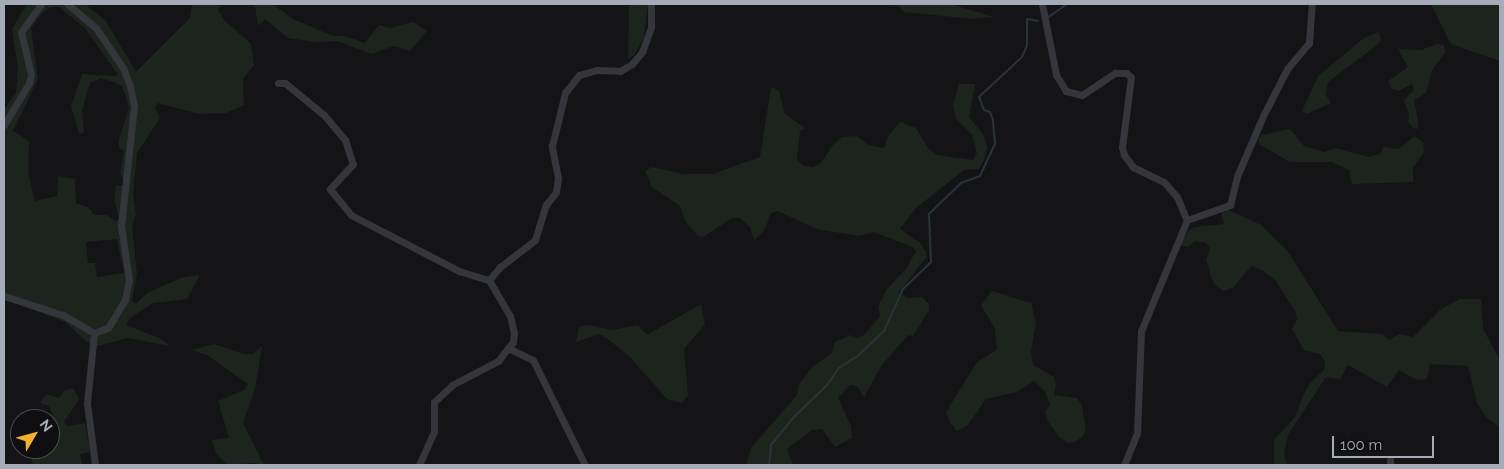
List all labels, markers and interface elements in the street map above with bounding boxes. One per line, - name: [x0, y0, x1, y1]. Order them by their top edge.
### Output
- north arrow: [10, 409, 60, 459]
- text: N: [37, 416, 56, 435]
- scale bar: [1334, 426, 1436, 458]
- text: 100 m: [1340, 436, 1382, 454]

